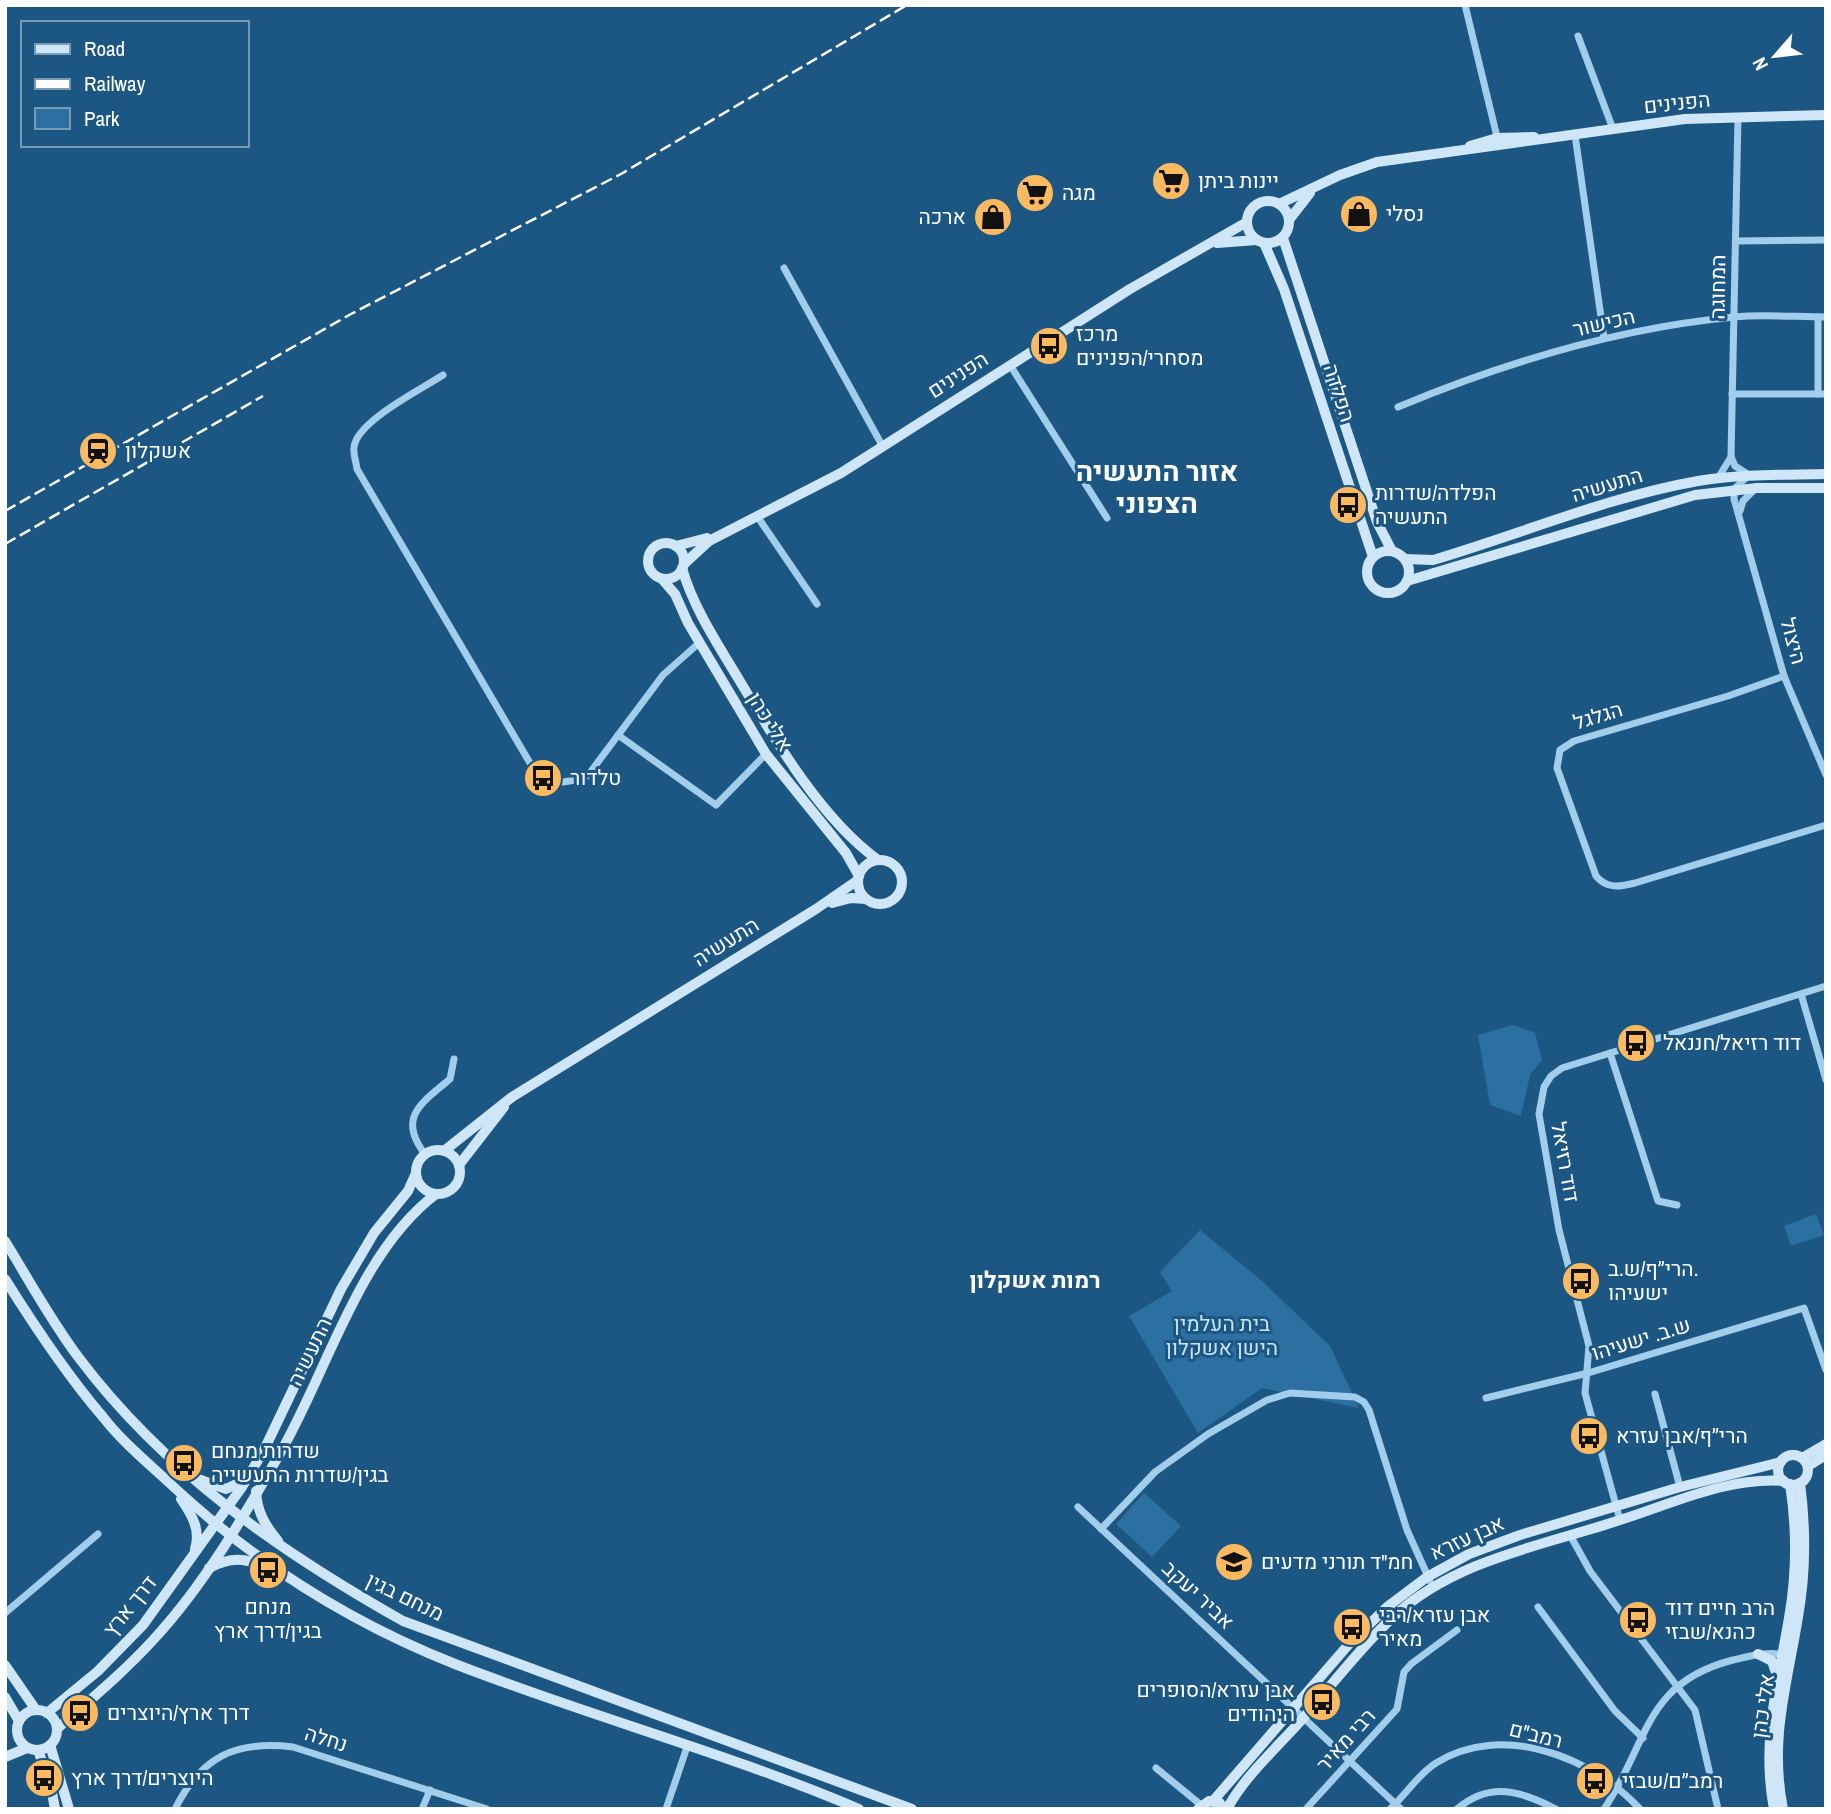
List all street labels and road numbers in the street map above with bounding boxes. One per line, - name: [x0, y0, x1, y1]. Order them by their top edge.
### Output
- street label: הפנינים: [1642, 85, 1712, 120]
- street label: המחוגה: [1702, 254, 1733, 320]
- street label: הכישור: [1570, 301, 1638, 344]
- street label: הפנינים: [922, 344, 994, 405]
- street label: הפלדה: [1316, 360, 1362, 426]
- street label: התעשיה: [1568, 460, 1646, 509]
- street label: היצול: [1773, 614, 1814, 667]
- street label: אלי כהן: [741, 686, 800, 757]
- street label: הגלגל: [1570, 694, 1626, 737]
- street label: התעשיה: [687, 910, 764, 973]
- street label: דוד רזיאל: [1544, 1119, 1587, 1204]
- street label: ש.ב. ישעיהו: [1588, 1310, 1694, 1367]
- street label: התעשיה: [281, 1313, 339, 1391]
- street label: אבן עזרא: [1425, 1508, 1509, 1567]
- street label: אביר יעקב: [1156, 1554, 1241, 1635]
- street label: מנחם בגין: [361, 1565, 449, 1628]
- street label: דרך ארץ: [96, 1569, 163, 1643]
- street label: אלי כהן: [1744, 1672, 1781, 1740]
- street label: רבי מאיר: [1309, 1702, 1382, 1778]
- street label: רמב"ם: [1506, 1714, 1566, 1755]
- street label: נחלה: [301, 1718, 351, 1759]

